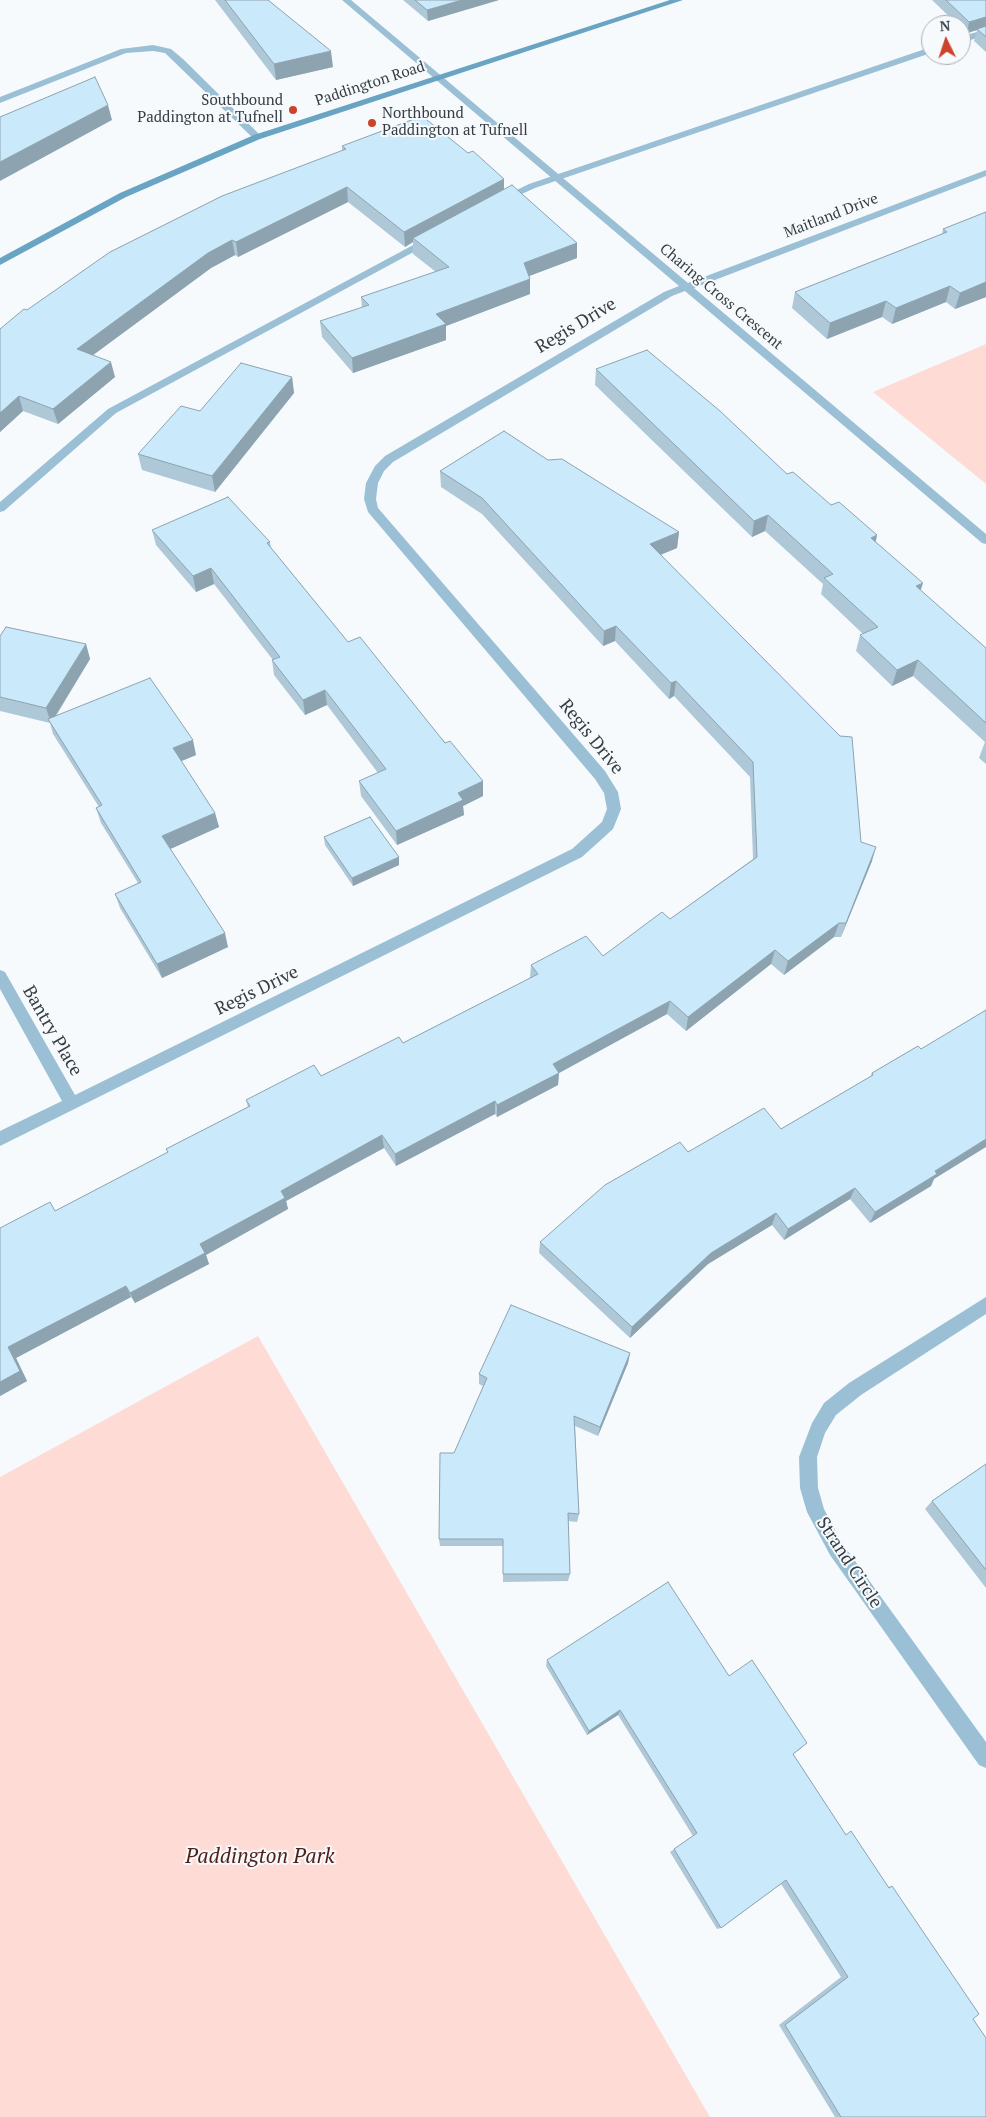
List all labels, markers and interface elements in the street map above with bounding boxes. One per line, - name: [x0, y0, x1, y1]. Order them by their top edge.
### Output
- north arrow: [921, 15, 971, 65]
- text: N: [939, 16, 951, 35]
- street label: Paddington Road: [313, 58, 427, 110]
- place label: Southbound Paddington at Tufnell: [137, 92, 283, 127]
- marker: Southbound Paddington at Tufnell: [287, 104, 299, 116]
- place label: Northbound Paddington at Tufnell: [382, 105, 528, 140]
- marker: Northbound Paddington at Tufnell: [366, 117, 378, 129]
- street label: Maitland Drive: [781, 190, 881, 242]
- street label: Charing Cross Crescent: [656, 240, 786, 354]
- street label: Regis Drive: [532, 294, 620, 358]
- street label: Regis Drive: [554, 695, 628, 779]
- street label: Regis Drive: [212, 962, 302, 1020]
- street label: Bantry Place: [18, 982, 86, 1080]
- street label: Strand Circle: [812, 1513, 886, 1613]
- park label: Paddington Park: [185, 1844, 335, 1870]

